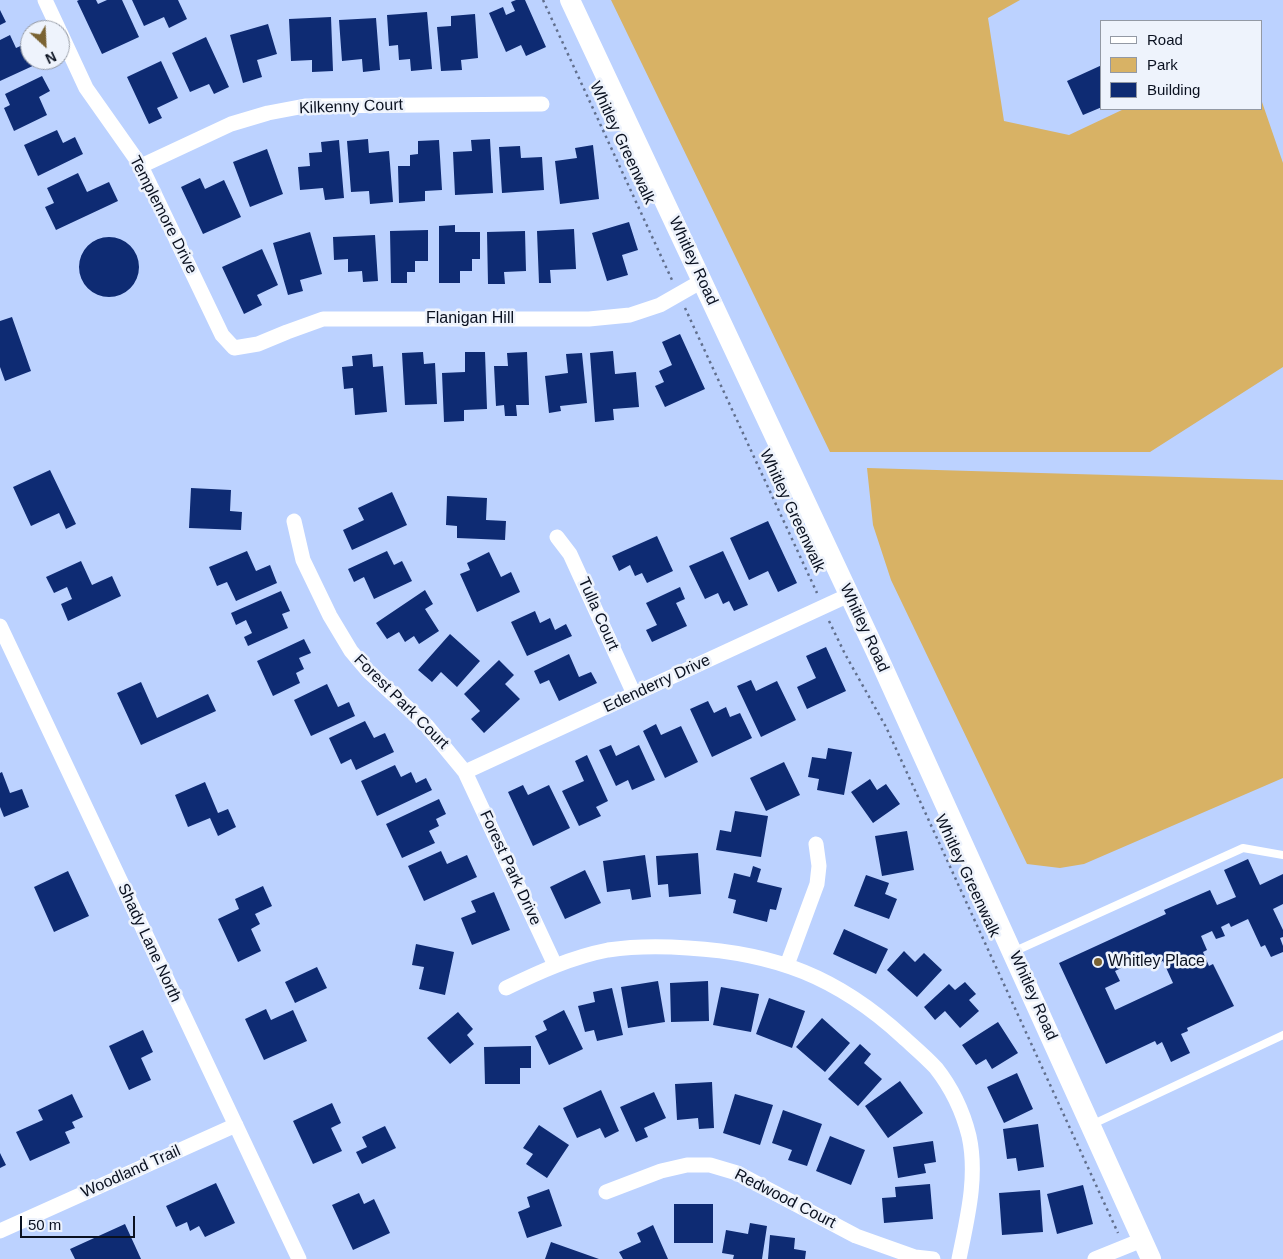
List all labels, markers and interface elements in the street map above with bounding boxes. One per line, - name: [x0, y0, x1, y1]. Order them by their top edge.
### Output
- north arrow: [20, 20, 70, 70]
- legend: [1100, 20, 1263, 110]
- text: Road: [1147, 31, 1183, 48]
- text: N: [43, 48, 59, 67]
- text: Park: [1147, 56, 1178, 73]
- street label: Whitley Greenwalk: [585, 79, 659, 207]
- text: Building: [1147, 81, 1200, 98]
- street label: Kilkenny Court: [299, 96, 403, 118]
- street label: Templemore Drive: [125, 153, 201, 277]
- street label: Whitley Road: [664, 214, 722, 308]
- street label: Flanigan Hill: [426, 309, 514, 329]
- street label: Whitley Greenwalk: [755, 447, 829, 575]
- street label: Tulla Court: [573, 575, 623, 653]
- street label: Whitley Road: [835, 581, 893, 675]
- street label: Forest Park Court: [350, 651, 452, 753]
- street label: Edenderry Drive: [601, 651, 713, 717]
- street label: Forest Park Drive: [475, 808, 545, 928]
- street label: Whitley Greenwalk: [930, 812, 1004, 940]
- street label: Shady Lane North: [113, 880, 185, 1006]
- street label: Whitley Road: [1005, 949, 1061, 1043]
- place label: Whitley Place: [1108, 952, 1205, 972]
- marker: Whitley Place: [1092, 956, 1104, 968]
- street label: Woodland Trail: [78, 1142, 184, 1202]
- street label: Redwood Court: [731, 1165, 839, 1233]
- scale bar: [22, 1206, 138, 1238]
- text: 50 m: [28, 1216, 61, 1233]

